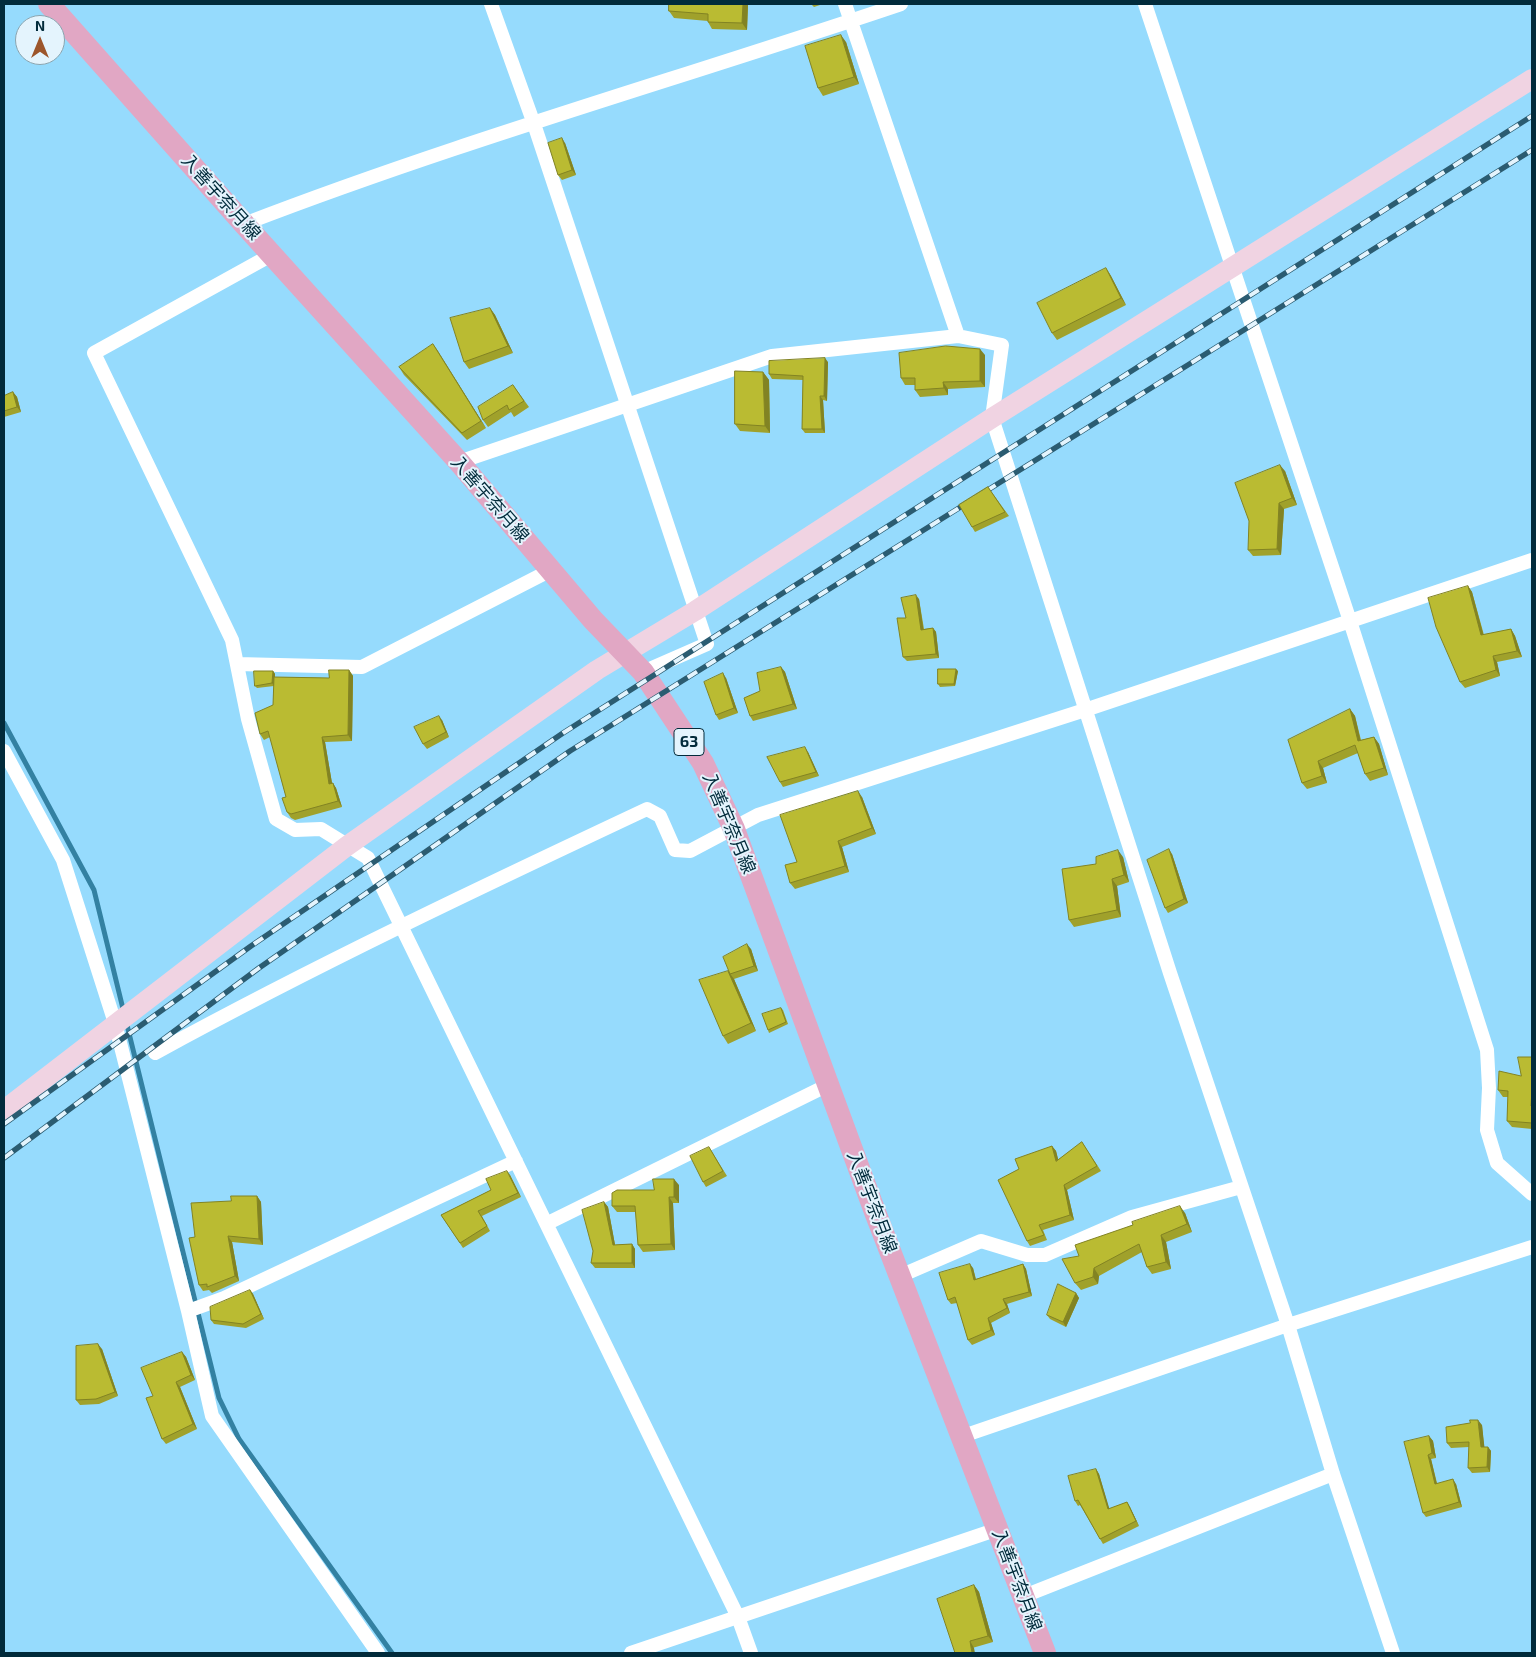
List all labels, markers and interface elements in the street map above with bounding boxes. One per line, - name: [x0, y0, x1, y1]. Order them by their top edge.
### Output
- north arrow: [15, 15, 65, 65]
- text: N: [35, 17, 45, 34]
- street label: 入善宇奈月線: [177, 150, 265, 244]
- street label: 入善宇奈月線: [446, 451, 534, 547]
- road number: 63: [674, 729, 704, 756]
- street label: 入善宇奈月線: [698, 769, 760, 877]
- street label: 入善宇奈月線: [843, 1148, 901, 1256]
- street label: 入善宇奈月線: [988, 1526, 1046, 1634]

